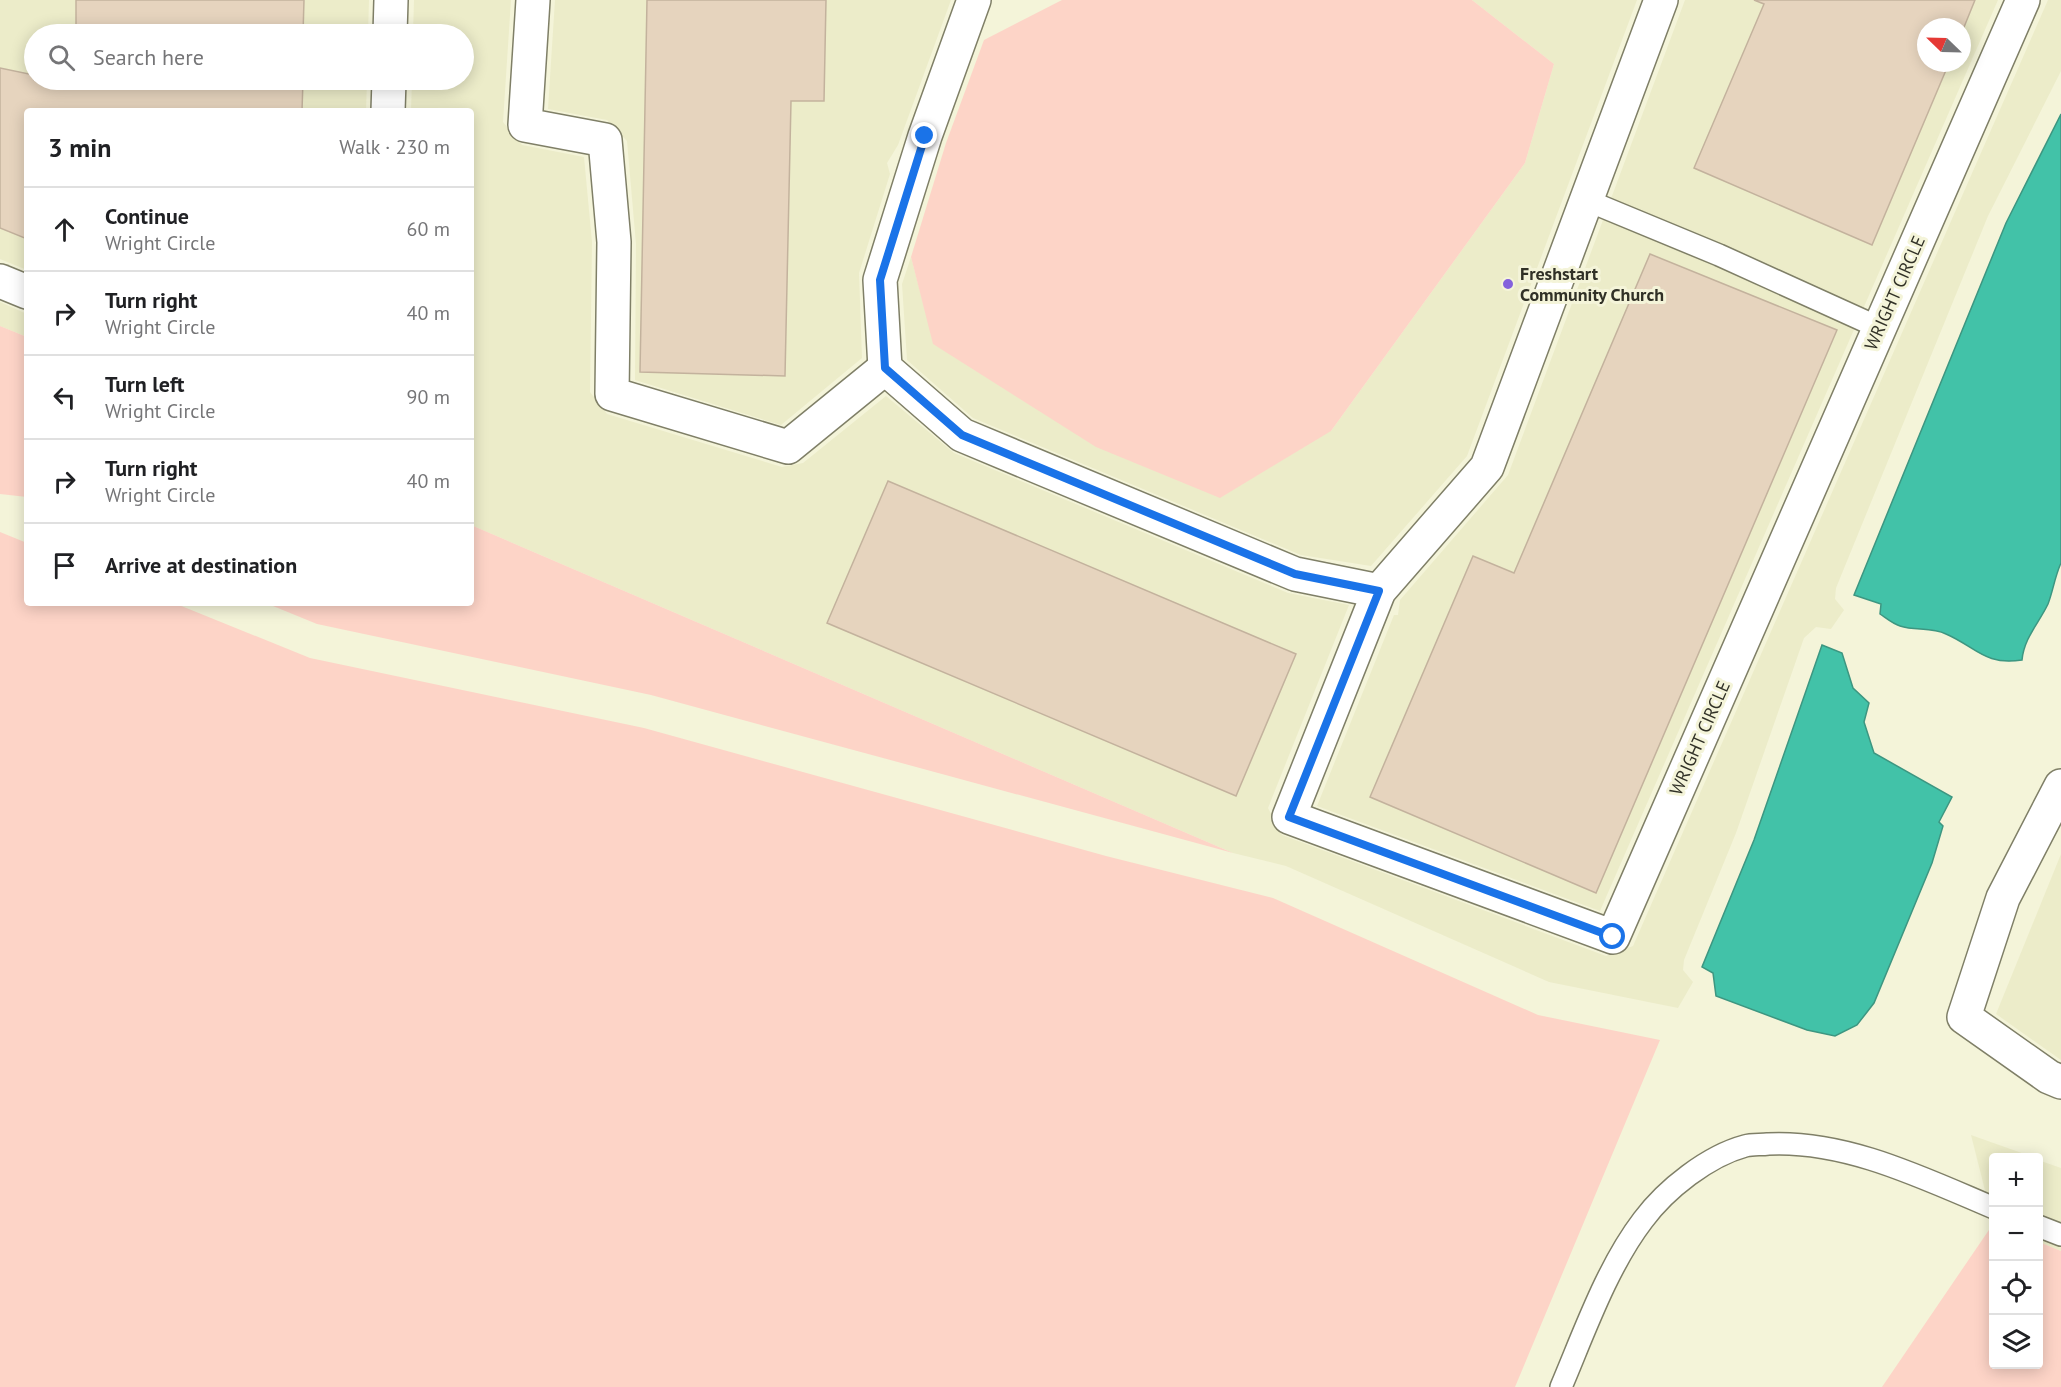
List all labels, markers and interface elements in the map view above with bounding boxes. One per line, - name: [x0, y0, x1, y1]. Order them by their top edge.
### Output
- north arrow: [1917, 18, 1971, 72]
- search box: [24, 24, 474, 90]
- icon: search: [45, 41, 78, 74]
- text: Search here: [93, 43, 204, 71]
- route end: [911, 122, 937, 148]
- text: 3 min: [48, 131, 111, 164]
- text: Walk · 230 m: [339, 134, 450, 160]
- text: Continue: [105, 202, 189, 230]
- icon: ahead: [48, 213, 81, 246]
- text: 60 m: [407, 216, 450, 242]
- text: Wright Circle: [105, 230, 215, 256]
- street label: WRIGHT CIRCLE: [1859, 232, 1930, 354]
- place label: Freshstart Community Church: [1520, 262, 1664, 306]
- marker: Freshstart Community Church: [1501, 277, 1515, 291]
- text: Turn right: [105, 286, 197, 314]
- icon: right: [48, 297, 81, 330]
- text: 40 m: [407, 300, 450, 326]
- text: Wright Circle: [105, 314, 215, 340]
- text: Turn left: [105, 370, 185, 398]
- icon: left: [48, 381, 81, 414]
- text: 90 m: [407, 384, 450, 410]
- text: Wright Circle: [105, 398, 215, 424]
- text: Turn right: [105, 454, 197, 482]
- icon: right: [48, 465, 81, 498]
- text: 40 m: [407, 468, 450, 494]
- text: Wright Circle: [105, 482, 215, 508]
- icon: arrive: [48, 549, 81, 582]
- text: Arrive at destination: [105, 551, 297, 579]
- street label: WRIGHT CIRCLE: [1664, 677, 1735, 799]
- route start: [1599, 923, 1625, 949]
- map controls: [1989, 1153, 2043, 1369]
- button: +: [1989, 1153, 2043, 1207]
- button: −: [1989, 1207, 2043, 1261]
- button: locate: [1989, 1261, 2043, 1315]
- button: layers: [1989, 1315, 2043, 1369]

